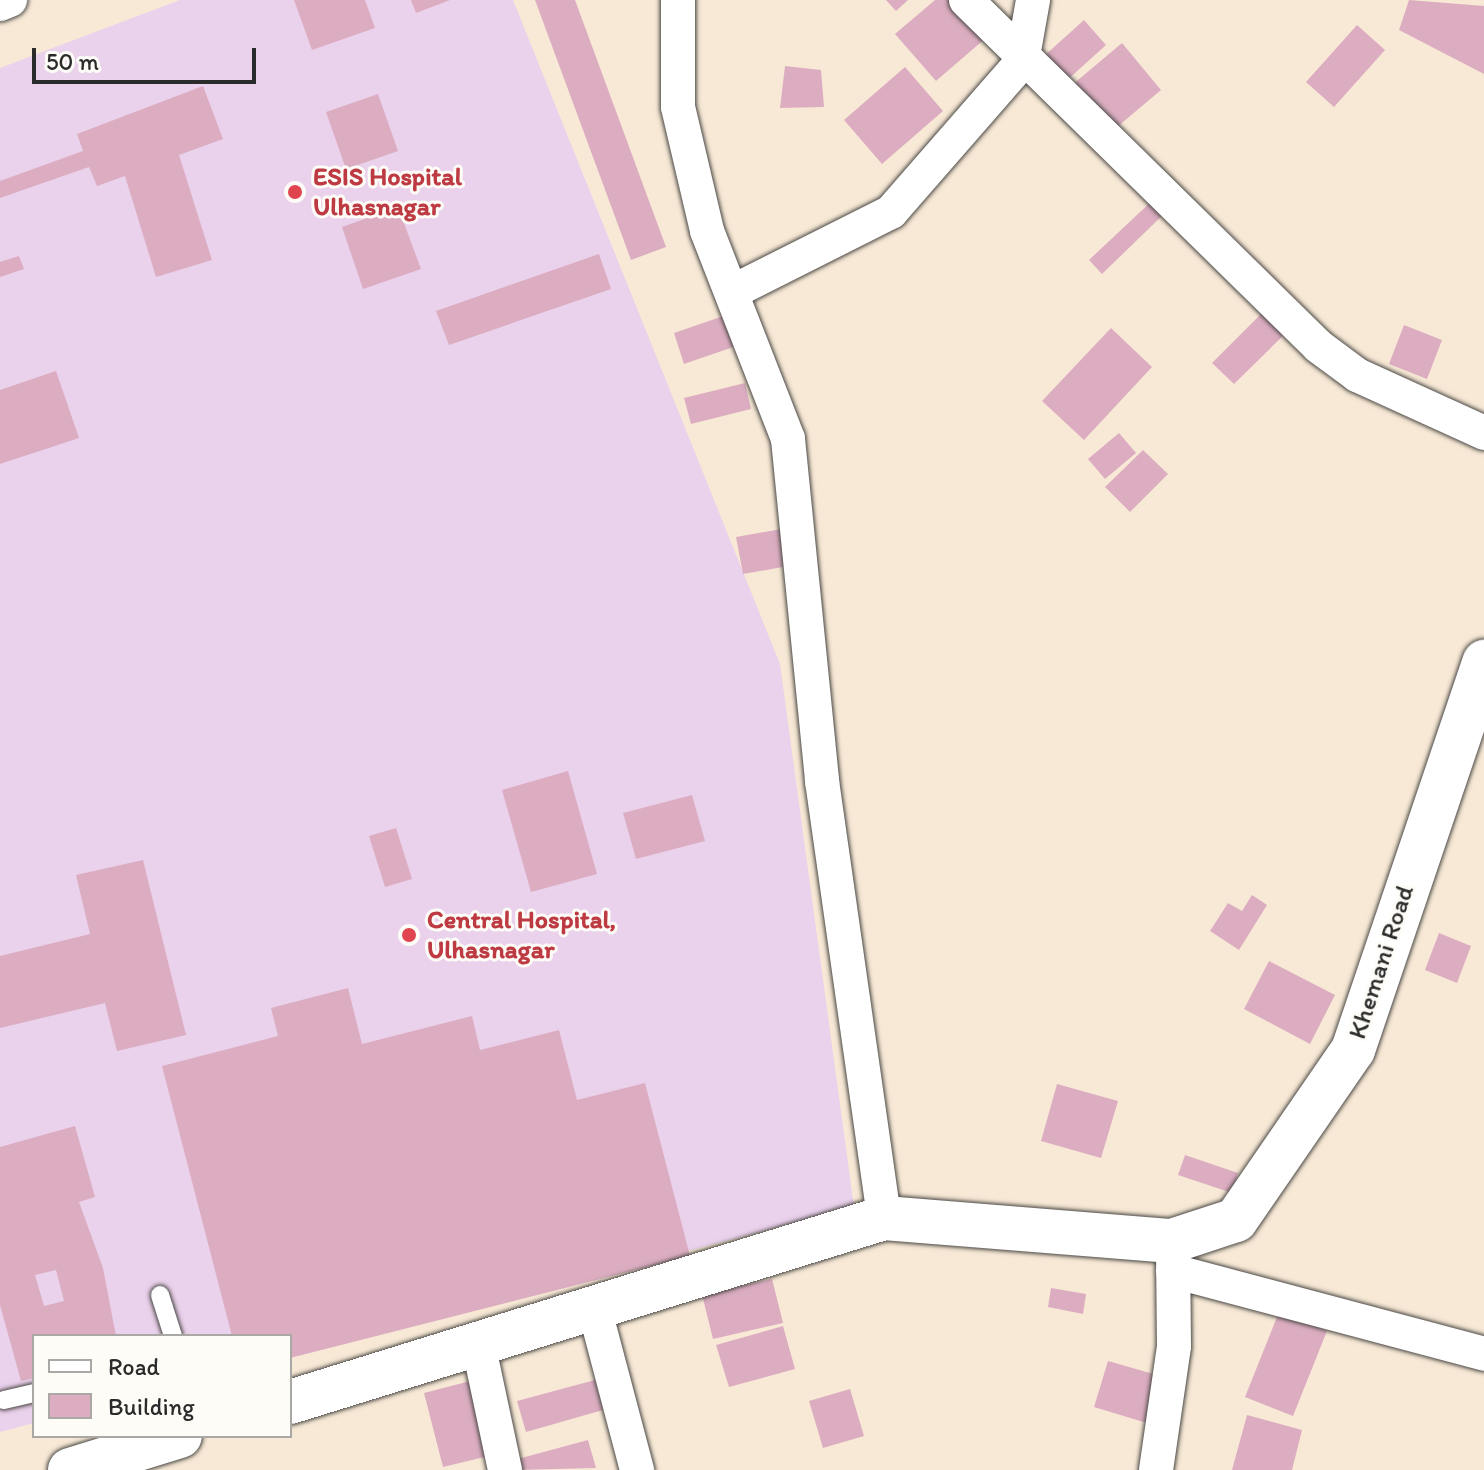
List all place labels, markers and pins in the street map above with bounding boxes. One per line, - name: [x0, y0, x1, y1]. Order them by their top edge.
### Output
- place label: ESIS Hospital Ulhasnagar: [313, 161, 462, 222]
- marker: ESIS Hospital Ulhasnagar: [284, 181, 306, 203]
- place label: Central Hospital, Ulhasnagar: [427, 904, 616, 966]
- marker: Central Hospital, Ulhasnagar: [398, 924, 420, 946]

